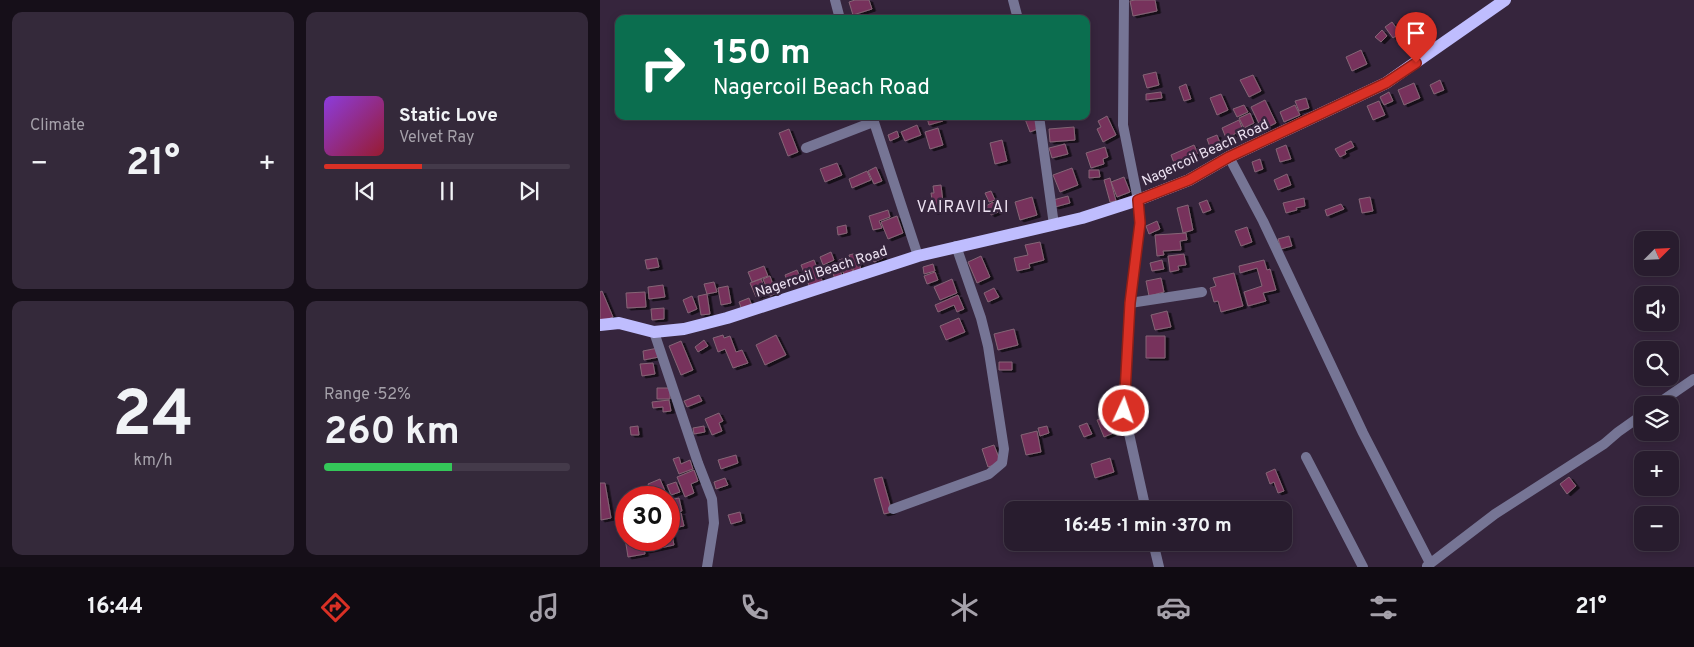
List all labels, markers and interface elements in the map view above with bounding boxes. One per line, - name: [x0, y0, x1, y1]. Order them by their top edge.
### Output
- pin: [1395, 12, 1437, 63]
- icon: arrive: [1402, 19, 1430, 47]
- text: 150 m: [713, 32, 811, 76]
- icon: right: [630, 35, 695, 100]
- text: Nagercoil Beach Road: [713, 75, 930, 102]
- text: Static Love: [399, 104, 498, 128]
- text: Climate: [30, 116, 85, 136]
- street label: Nagercoil Beach Road: [1139, 116, 1272, 190]
- text: Velvet Ray: [399, 128, 474, 148]
- text: 21°: [126, 140, 180, 189]
- text: −: [30, 147, 48, 183]
- text: +: [258, 147, 276, 183]
- icon: previous: [351, 177, 379, 205]
- icon: pause: [433, 177, 461, 205]
- icon: next: [515, 177, 543, 205]
- district label: VAIRAVILAI: [917, 198, 1009, 218]
- north arrow: [1634, 231, 1679, 276]
- map controls: [1634, 231, 1679, 551]
- street label: Nagercoil Beach Road: [753, 243, 890, 302]
- button: sound: [1634, 286, 1679, 331]
- button: search: [1634, 341, 1679, 386]
- text: 24: [112, 377, 194, 459]
- position arrow: [1097, 384, 1149, 436]
- text: Range · 52%: [324, 385, 411, 405]
- button: layers: [1634, 396, 1679, 441]
- text: 260 km: [324, 409, 460, 458]
- text: km/h: [134, 451, 172, 471]
- button: +: [1634, 451, 1679, 496]
- speed limit sign: 30: [615, 486, 680, 551]
- button: −: [1634, 506, 1679, 551]
- text: 16:45 · 1 min · 370 m: [1064, 514, 1232, 538]
- icon: directions: [318, 590, 353, 625]
- icon: music: [527, 590, 562, 625]
- icon: phone: [737, 590, 772, 625]
- icon: climate: [947, 590, 982, 625]
- icon: car: [1156, 590, 1191, 625]
- icon: filters: [1366, 590, 1401, 625]
- text: 16:44: [87, 594, 143, 621]
- text: 21°: [1575, 594, 1607, 621]

